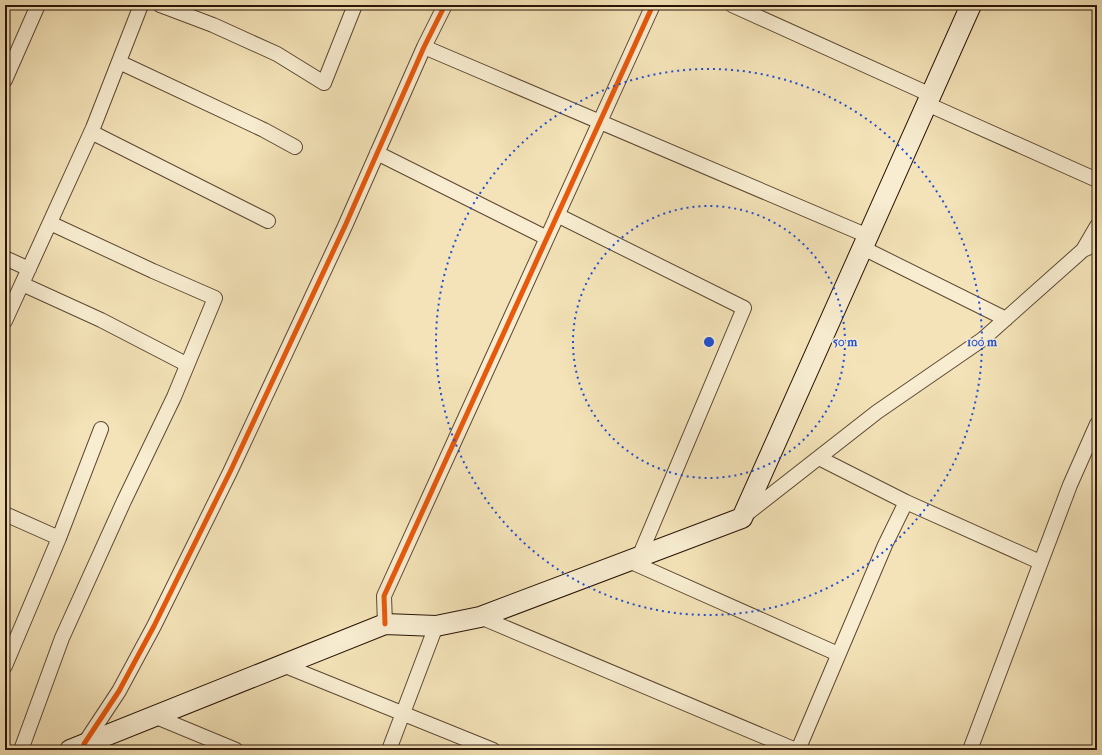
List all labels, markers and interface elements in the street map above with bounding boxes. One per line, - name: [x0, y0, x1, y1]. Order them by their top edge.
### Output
- centre of rings: [702, 335, 716, 349]
- text: 50 m: [833, 335, 858, 349]
- text: 100 m: [967, 335, 998, 349]

